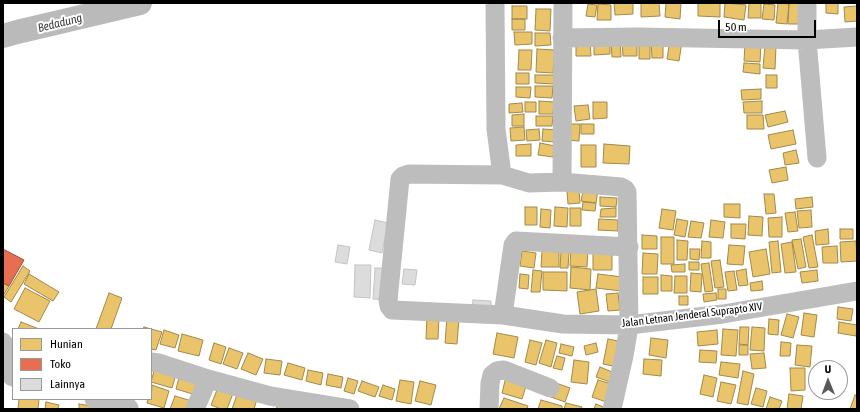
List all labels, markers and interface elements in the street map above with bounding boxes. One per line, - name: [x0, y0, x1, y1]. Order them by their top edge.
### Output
- water label: Bedadung: [36, 11, 84, 35]
- scale bar: [720, 12, 818, 38]
- text: 50 m: [725, 20, 747, 34]
- street label: Jalan Letnan Jenderal Suprapto XIV: [621, 300, 763, 330]
- legend: [12, 328, 152, 400]
- text: Hunian: [50, 337, 83, 351]
- text: Toko: [50, 357, 71, 371]
- north arrow: [808, 360, 848, 400]
- text: U: [824, 363, 831, 375]
- text: Lainnya: [50, 377, 85, 391]

